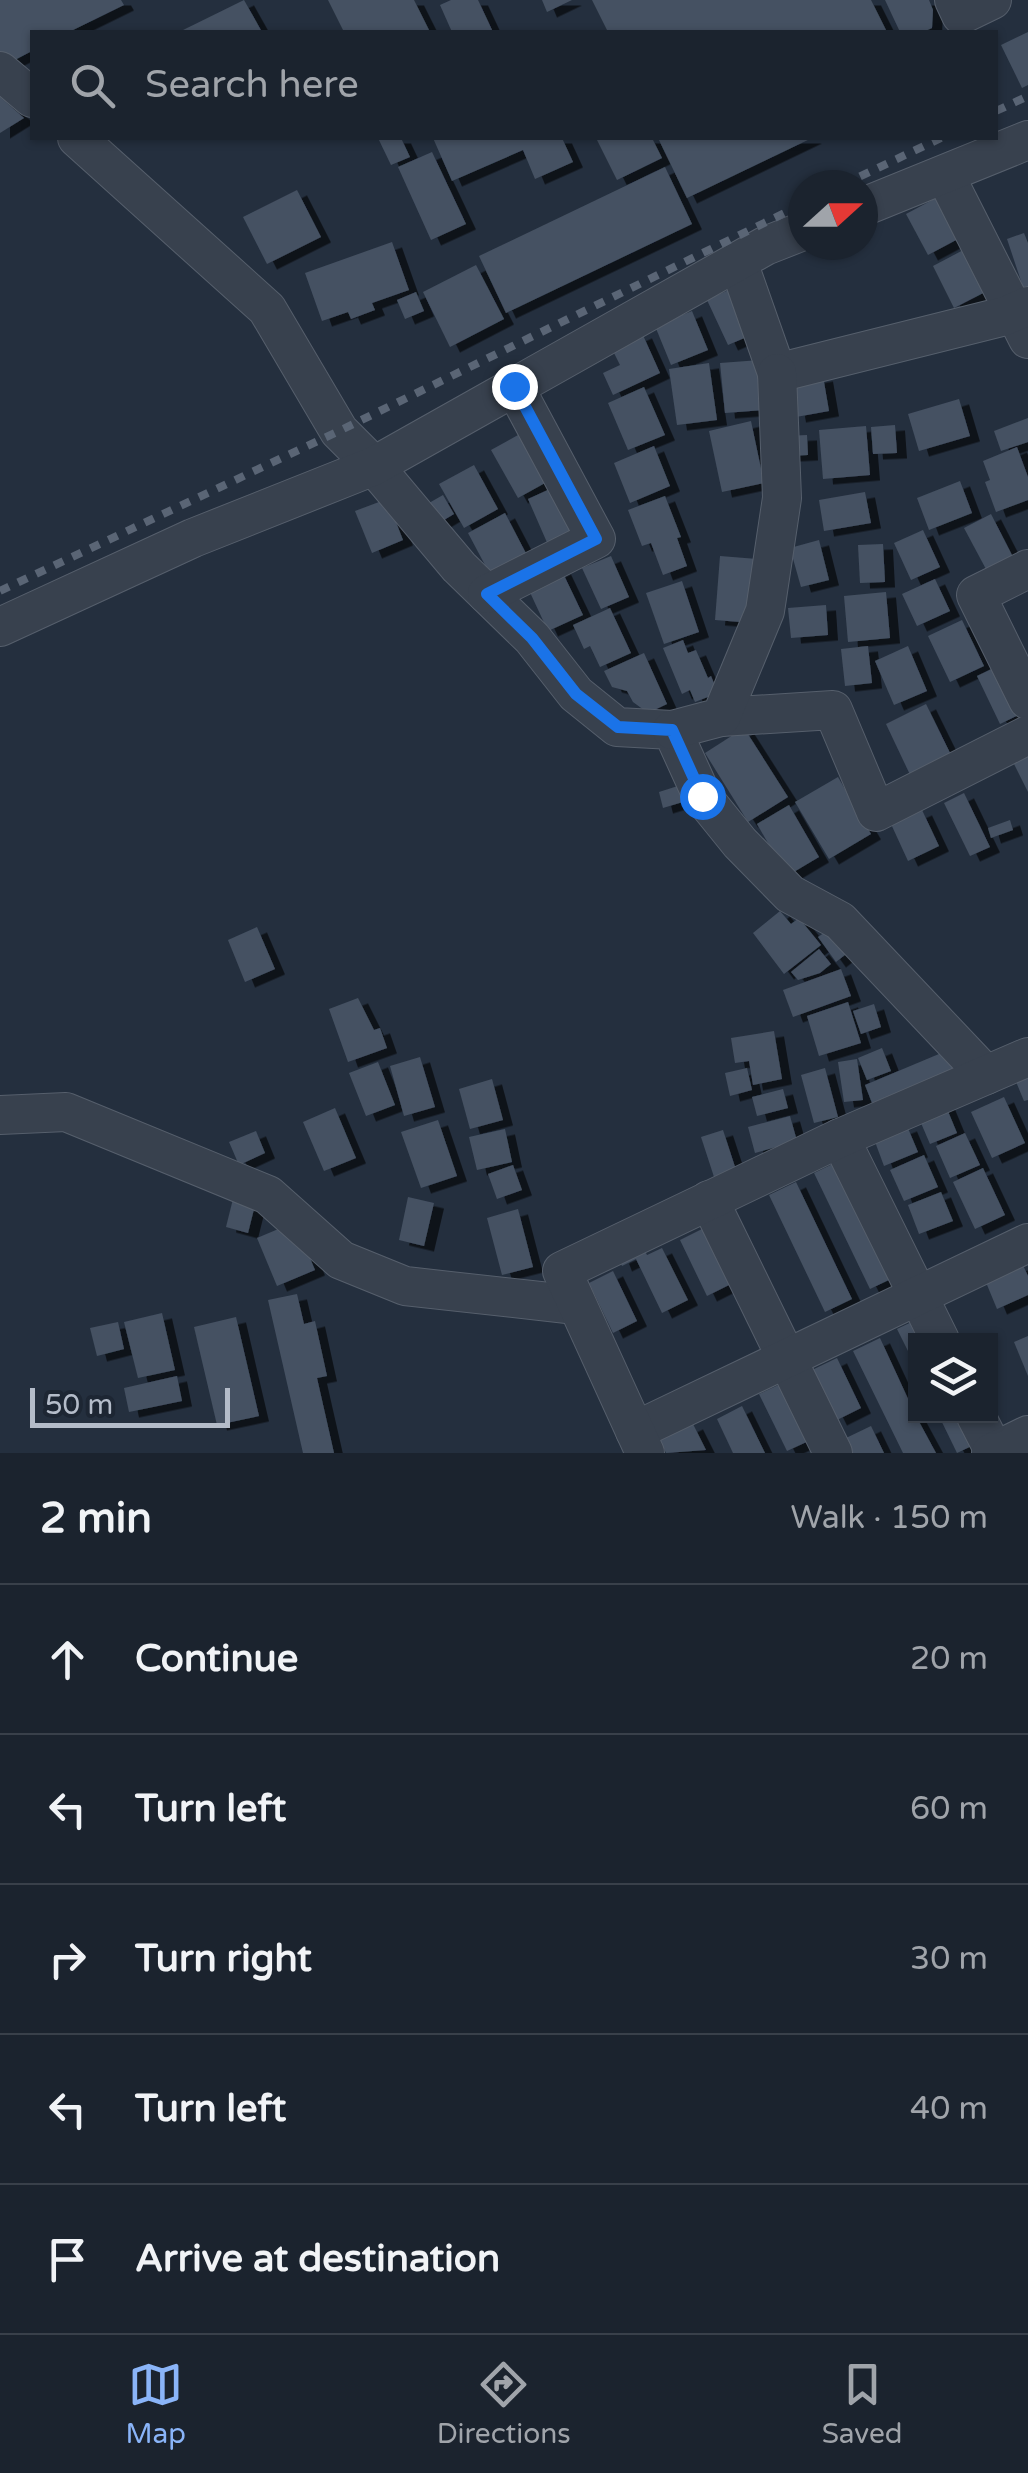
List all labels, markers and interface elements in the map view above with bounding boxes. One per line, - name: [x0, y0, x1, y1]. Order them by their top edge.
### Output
- search box: [30, 30, 998, 140]
- icon: search: [65, 58, 120, 113]
- text: Search here: [145, 62, 359, 108]
- north arrow: [788, 170, 878, 260]
- route end: [492, 364, 538, 410]
- route start: [680, 774, 726, 820]
- map controls: [908, 1333, 998, 1423]
- button: layers: [908, 1333, 998, 1423]
- scale bar: [30, 1383, 230, 1428]
- text: 50 m: [45, 1388, 113, 1422]
- text: 2 min: [40, 1493, 152, 1544]
- text: Walk · 150 m: [791, 1499, 988, 1537]
- icon: ahead: [40, 1632, 95, 1687]
- text: Continue: [135, 1636, 298, 1682]
- text: 20 m: [910, 1640, 988, 1678]
- icon: left: [40, 1782, 95, 1837]
- text: Turn left: [135, 1786, 286, 1832]
- text: 60 m: [910, 1790, 988, 1828]
- icon: right: [40, 1932, 95, 1987]
- text: Turn right: [135, 1936, 312, 1982]
- text: 30 m: [910, 1940, 988, 1978]
- icon: left: [40, 2082, 95, 2137]
- text: Turn left: [135, 2086, 286, 2132]
- text: 40 m: [910, 2090, 988, 2128]
- icon: arrive: [40, 2232, 95, 2287]
- text: Arrive at destination: [135, 2236, 500, 2282]
- tab: Map: [125, 2357, 186, 2451]
- tab: Directions: [437, 2357, 571, 2451]
- tab: Saved: [822, 2357, 903, 2451]

